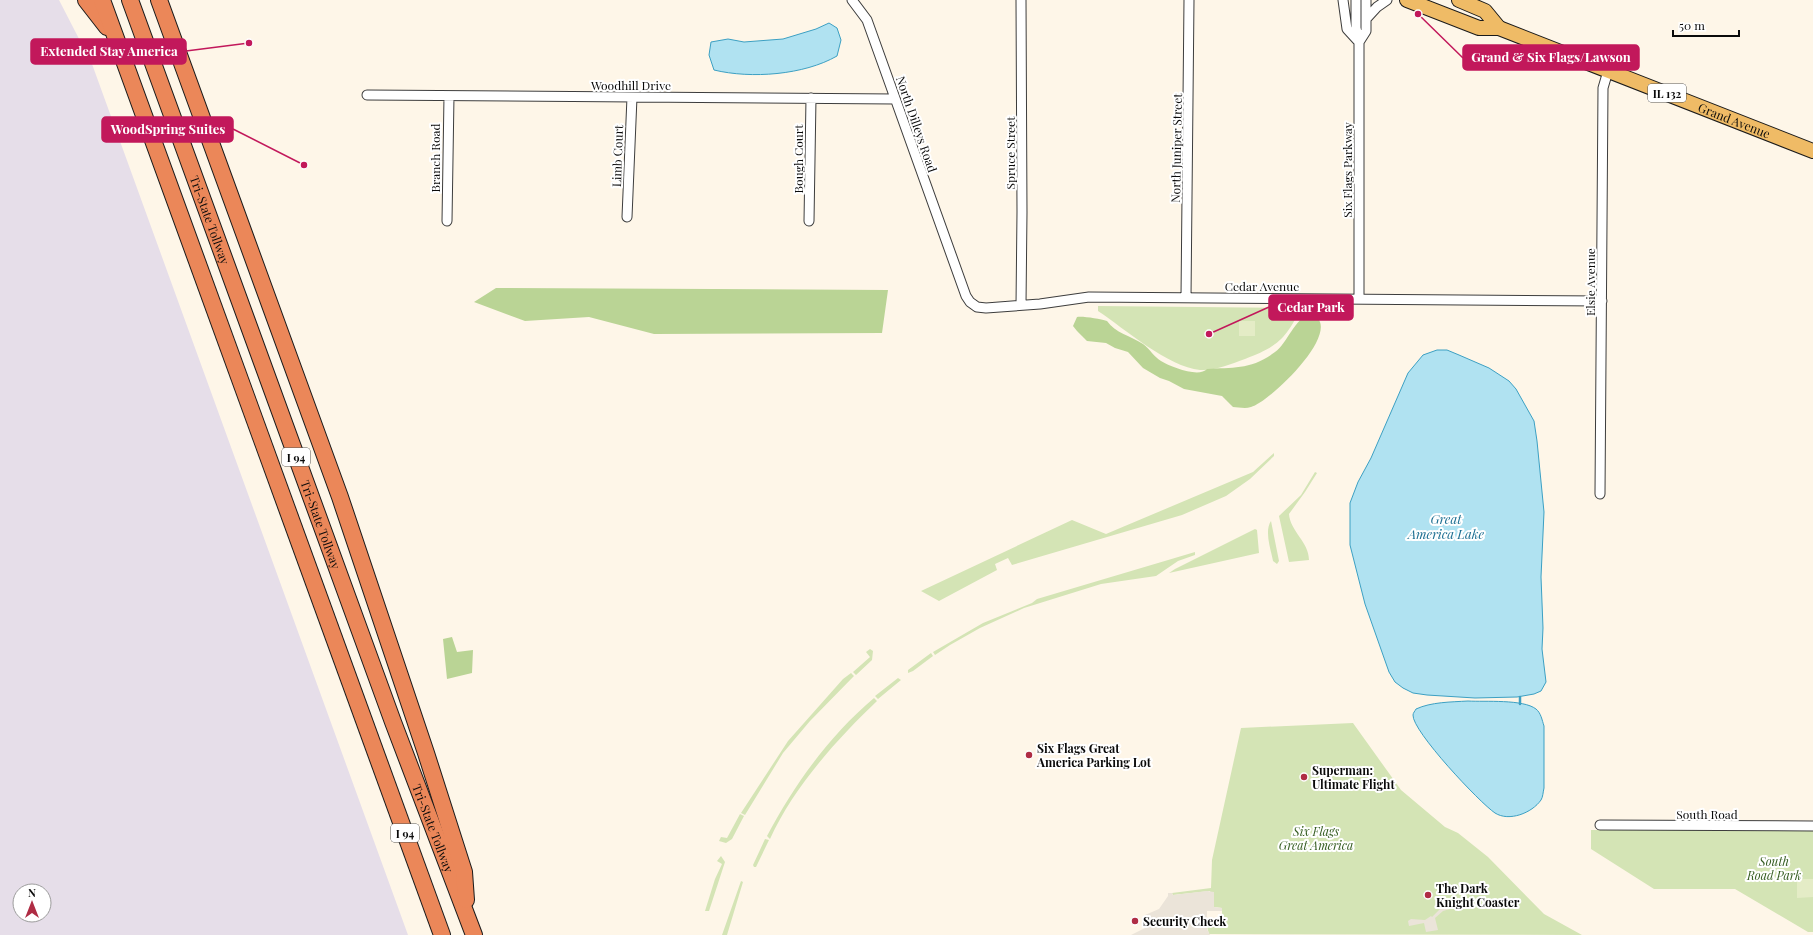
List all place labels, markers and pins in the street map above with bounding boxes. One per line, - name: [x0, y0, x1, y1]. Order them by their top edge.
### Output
- callout: Extended Stay America: [31, 39, 186, 64]
- callout: Grand & Six Flags/Lawson: [1463, 45, 1639, 70]
- callout: WoodSpring Suites: [102, 117, 233, 142]
- callout: Cedar Park: [1269, 295, 1353, 320]
- place label: Six Flags Great America Parking Lot: [1036, 740, 1152, 770]
- marker: Six Flags Great America Parking Lot: [1024, 750, 1034, 760]
- place label: Superman: Ultimate Flight: [1312, 762, 1395, 792]
- marker: Superman: Ultimate Flight: [1299, 772, 1309, 782]
- place label: The Dark Knight Coaster: [1436, 880, 1520, 910]
- marker: The Dark Knight Coaster: [1423, 890, 1433, 900]
- place label: Security Check: [1143, 913, 1227, 929]
- marker: Security Check: [1130, 916, 1140, 926]

